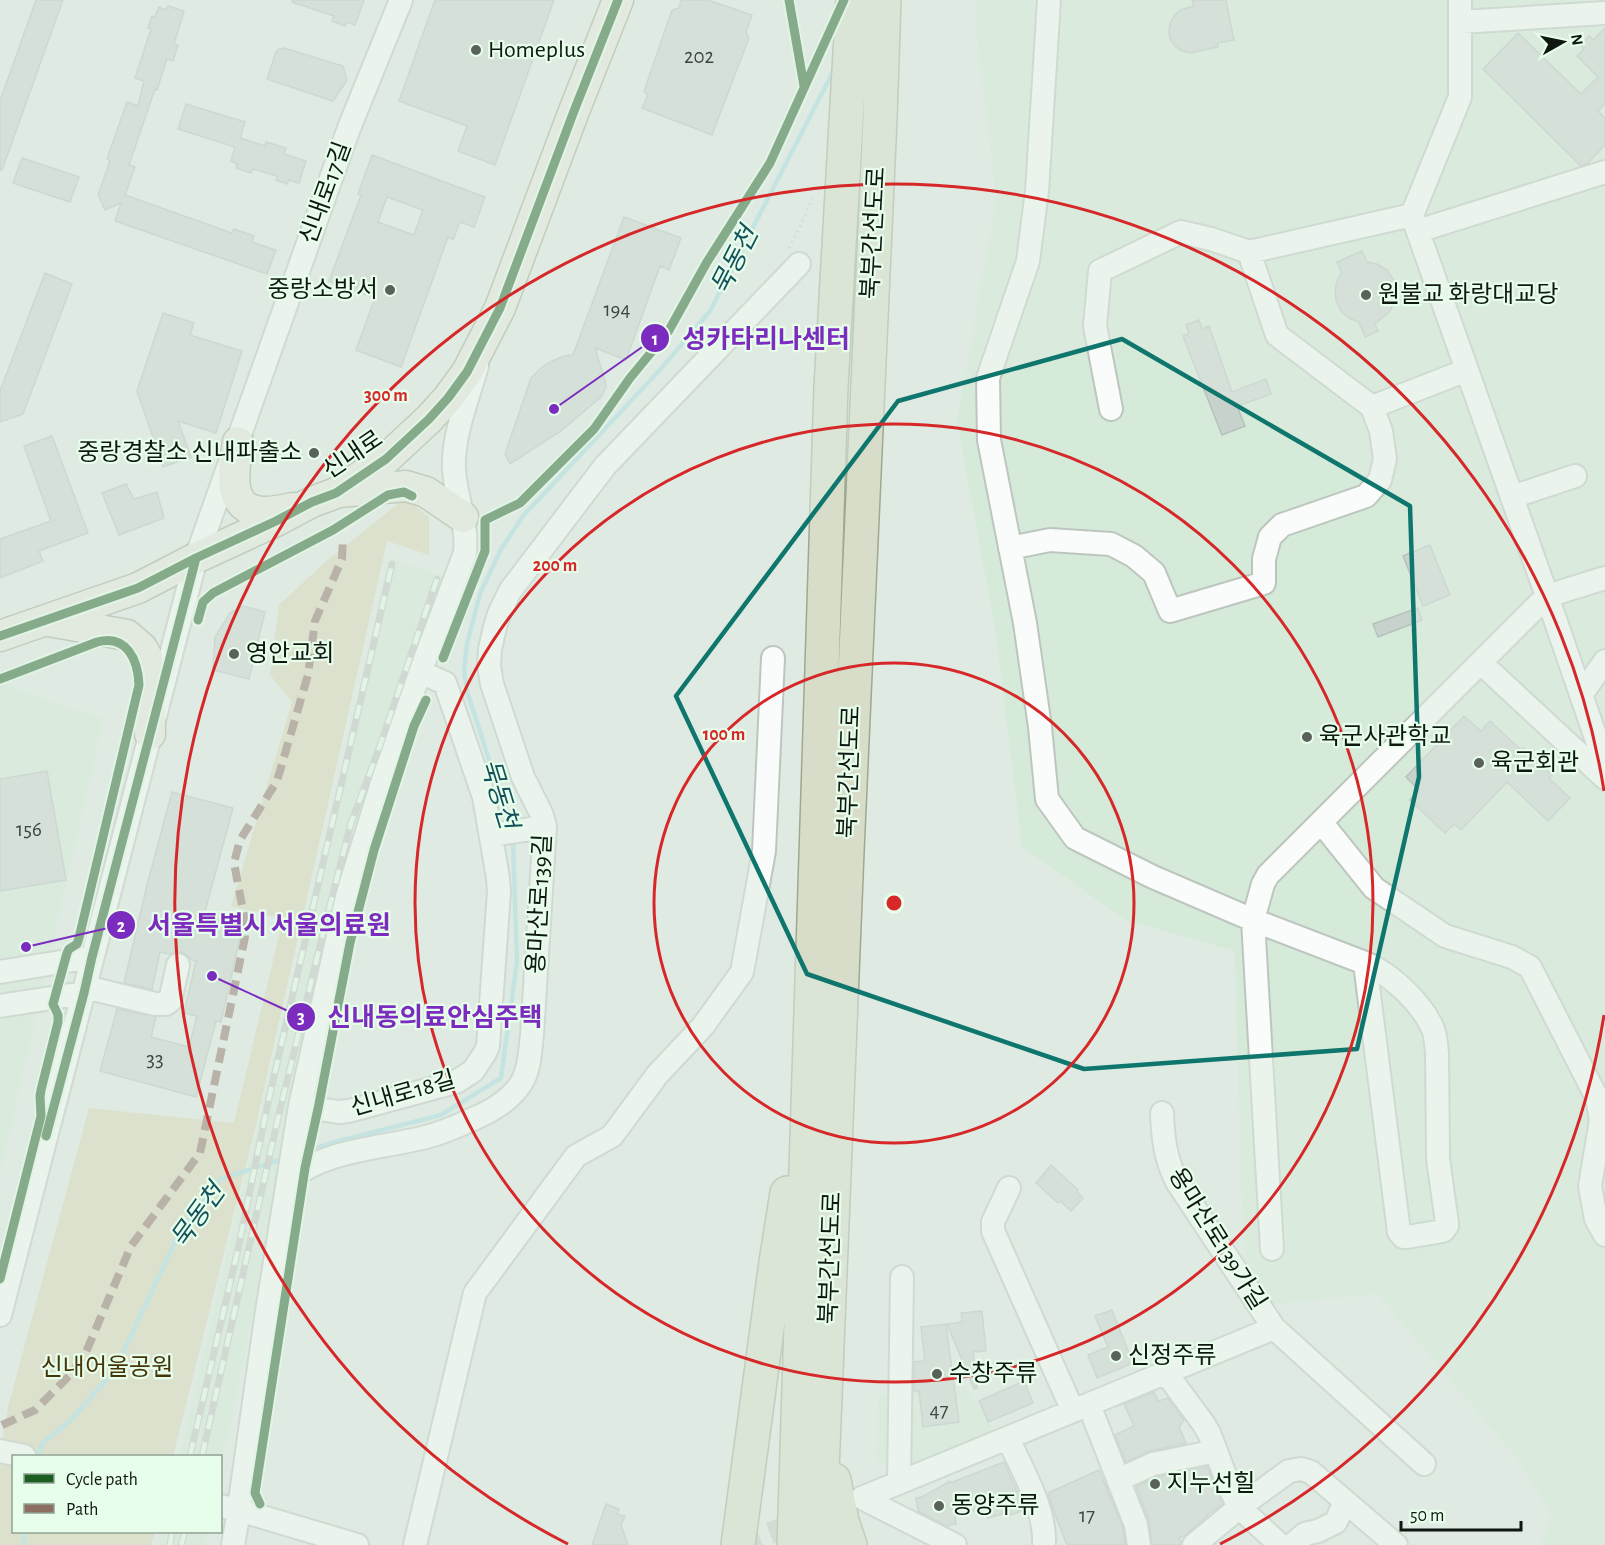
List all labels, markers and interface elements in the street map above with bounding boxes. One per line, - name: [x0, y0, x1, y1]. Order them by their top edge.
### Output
- north arrow: [1533, 12, 1593, 72]
- text: N: [1568, 33, 1586, 47]
- place label: Homeplus: [488, 38, 585, 62]
- marker: Homeplus: [469, 43, 483, 57]
- house number: 202: [684, 46, 714, 67]
- street label: 신내로17길: [296, 138, 356, 247]
- street label: 북부간선도로: [858, 166, 889, 300]
- water label: 묵동천: [706, 220, 764, 299]
- place label: 중랑소방서: [268, 276, 378, 302]
- place label: 원불교 화랑대교당: [1378, 282, 1559, 307]
- marker: 중랑소방서: [383, 283, 397, 297]
- marker: 원불교 화랑대교당: [1359, 288, 1373, 302]
- house number: 194: [603, 299, 631, 320]
- callout: 성카타리나센터: [640, 316, 862, 360]
- text: 성카타리나센터: [682, 325, 850, 353]
- text: 1: [652, 331, 658, 349]
- text: 300 m: [364, 387, 408, 405]
- street label: 신내로: [318, 426, 387, 483]
- place label: 중랑경찰소 신내파출소: [77, 439, 302, 465]
- marker: 중랑경찰소 신내파출소: [307, 446, 321, 460]
- text: 200 m: [533, 557, 577, 575]
- place label: 영안교회: [246, 641, 334, 666]
- marker: 영안교회: [227, 647, 241, 661]
- street label: 북부간선도로: [835, 705, 864, 839]
- place label: 육군사관학교: [1319, 723, 1451, 749]
- text: 100 m: [703, 726, 745, 744]
- marker: 육군사관학교: [1300, 730, 1314, 744]
- place label: 육군회관: [1491, 750, 1579, 775]
- water label: 묵동천: [476, 756, 524, 835]
- marker: 육군회관: [1472, 756, 1486, 770]
- house number: 156: [16, 819, 42, 840]
- street label: 용마산로139길: [523, 834, 556, 974]
- centre of rings: [884, 893, 904, 913]
- callout: 서울특별시 서울의료원: [106, 903, 403, 947]
- text: 서울특별시 서울의료원: [147, 911, 391, 939]
- text: 2: [117, 918, 126, 936]
- callout: 신내동의료안심주택: [286, 995, 555, 1039]
- text: 신내동의료안심주택: [327, 1003, 543, 1031]
- text: 3: [297, 1009, 305, 1027]
- house number: 33: [146, 1049, 164, 1070]
- street label: 신내로18길: [348, 1067, 458, 1120]
- street label: 용마산로139가길: [1164, 1163, 1271, 1314]
- water label: 묵동천: [166, 1176, 231, 1253]
- street label: 북부간선도로: [816, 1191, 845, 1325]
- place label: 신정주류: [1128, 1343, 1216, 1368]
- marker: 신정주류: [1109, 1349, 1123, 1363]
- park label: 신내어울공원: [41, 1355, 173, 1380]
- place label: 수창주류: [949, 1361, 1037, 1386]
- marker: 수창주류: [930, 1367, 944, 1381]
- house number: 47: [930, 1400, 949, 1421]
- legend: [12, 1455, 222, 1533]
- place label: 지누선힐: [1167, 1470, 1255, 1496]
- text: Cycle path: [66, 1471, 138, 1489]
- marker: 지누선힐: [1148, 1477, 1162, 1491]
- place label: 동양주류: [951, 1493, 1039, 1518]
- scale bar: [1401, 1494, 1521, 1532]
- marker: 동양주류: [932, 1499, 946, 1513]
- text: Path: [66, 1501, 98, 1519]
- house number: 17: [1079, 1505, 1095, 1526]
- text: 50 m: [1410, 1507, 1444, 1525]

